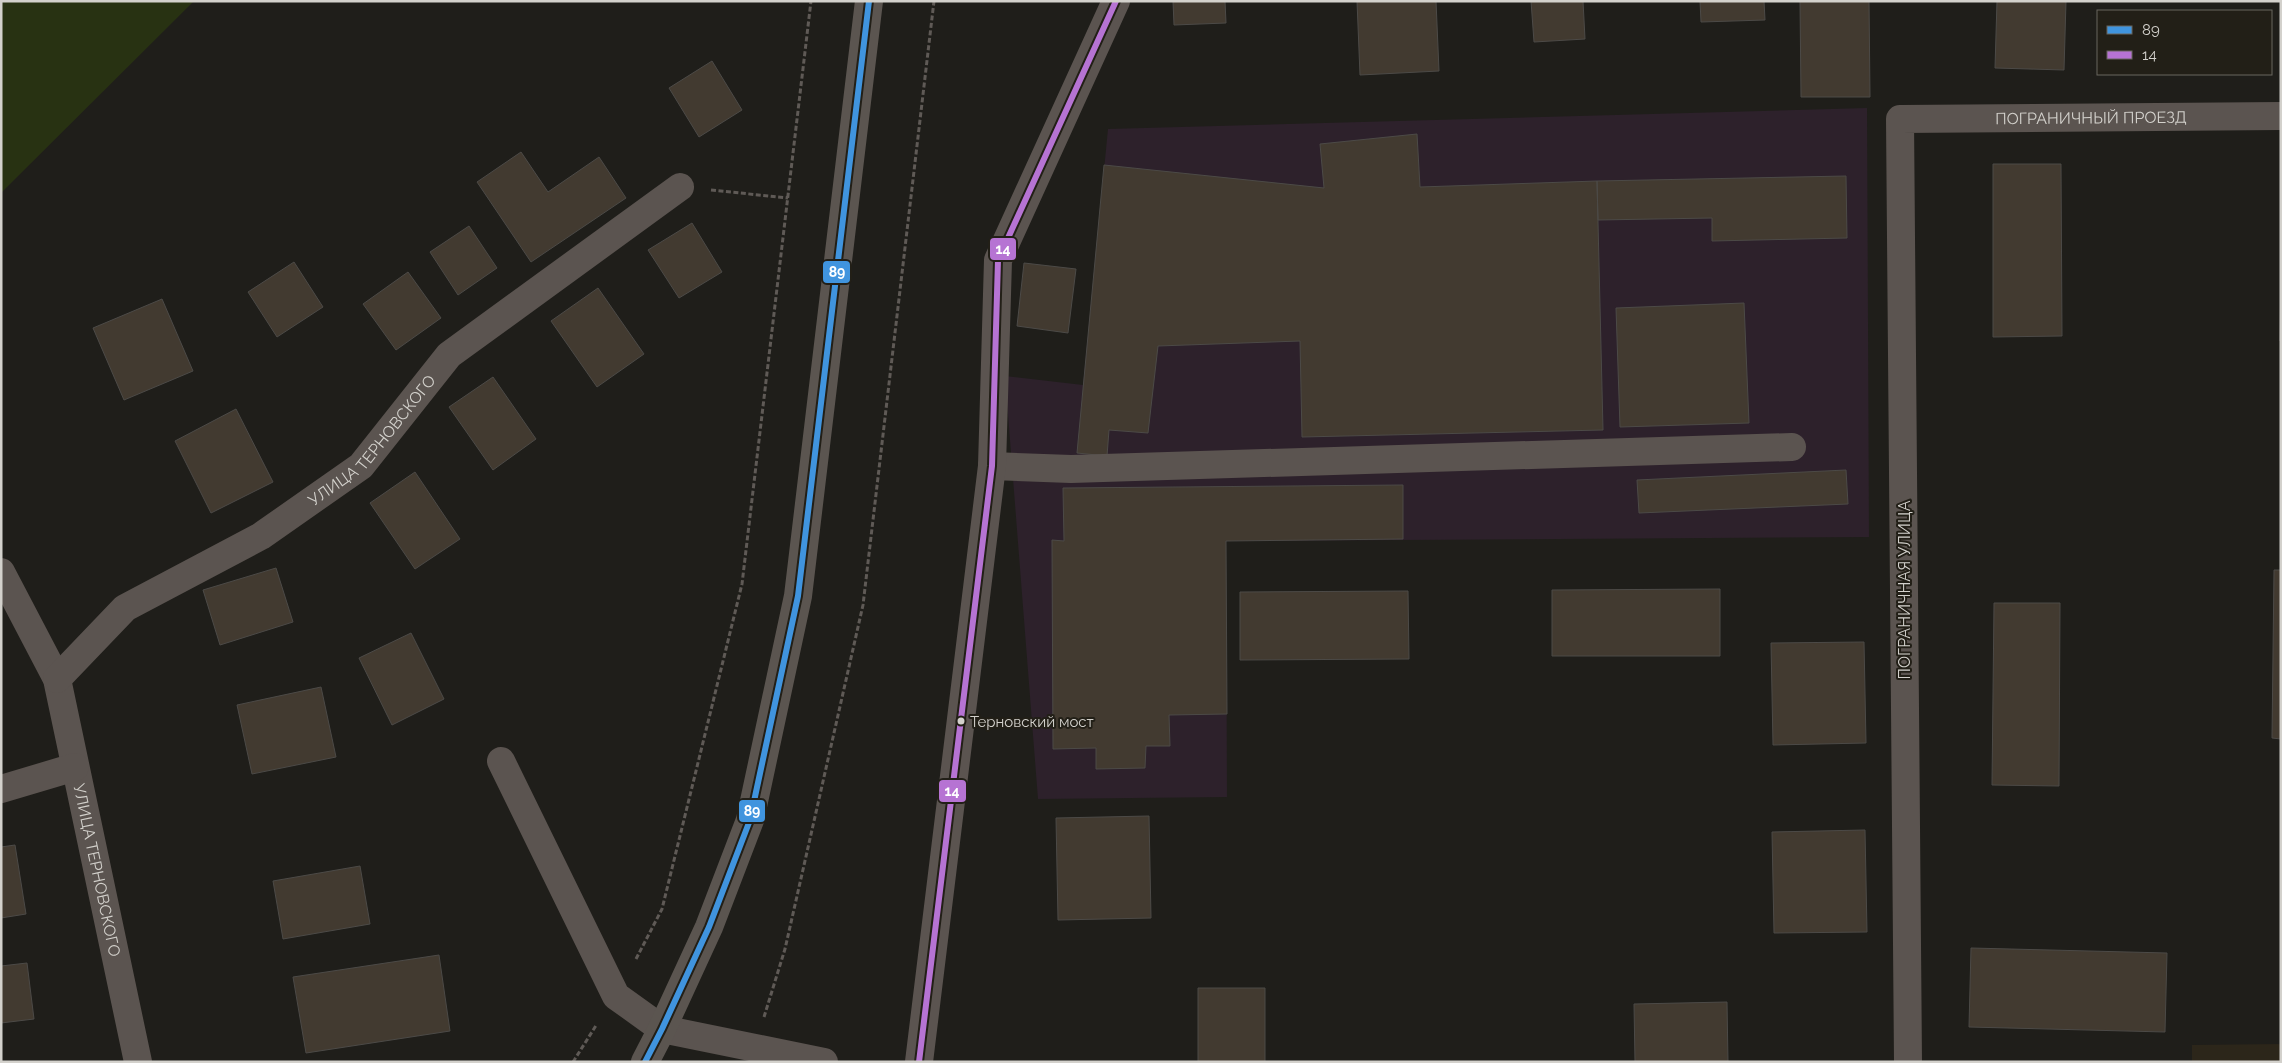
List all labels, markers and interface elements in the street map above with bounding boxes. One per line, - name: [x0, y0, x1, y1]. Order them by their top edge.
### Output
- legend: [2097, 10, 2272, 75]
- text: 89: [2142, 21, 2160, 39]
- text: 14: [2142, 46, 2157, 64]
- street label: ПОГРАНИЧНЫЙ ПРОЕЗД: [1995, 108, 2187, 128]
- line badge: 14: [989, 237, 1017, 261]
- text: 14: [996, 241, 1010, 257]
- line badge: 89: [822, 260, 851, 284]
- text: 89: [829, 264, 845, 280]
- street label: УЛИЦА ТЕРНОВСКОГО: [305, 371, 440, 510]
- street label: ПОГРАНИЧНАЯ УЛИЦА: [1895, 500, 1914, 680]
- place label: Терновский мост: [970, 713, 1094, 731]
- marker: Терновский мост: [956, 716, 966, 726]
- line badge: 14: [938, 779, 967, 803]
- street label: УЛИЦА ТЕРНОВСКОГО: [69, 782, 124, 958]
- text: 14: [945, 783, 959, 799]
- line badge: 89: [738, 799, 766, 823]
- text: 89: [744, 803, 760, 819]

